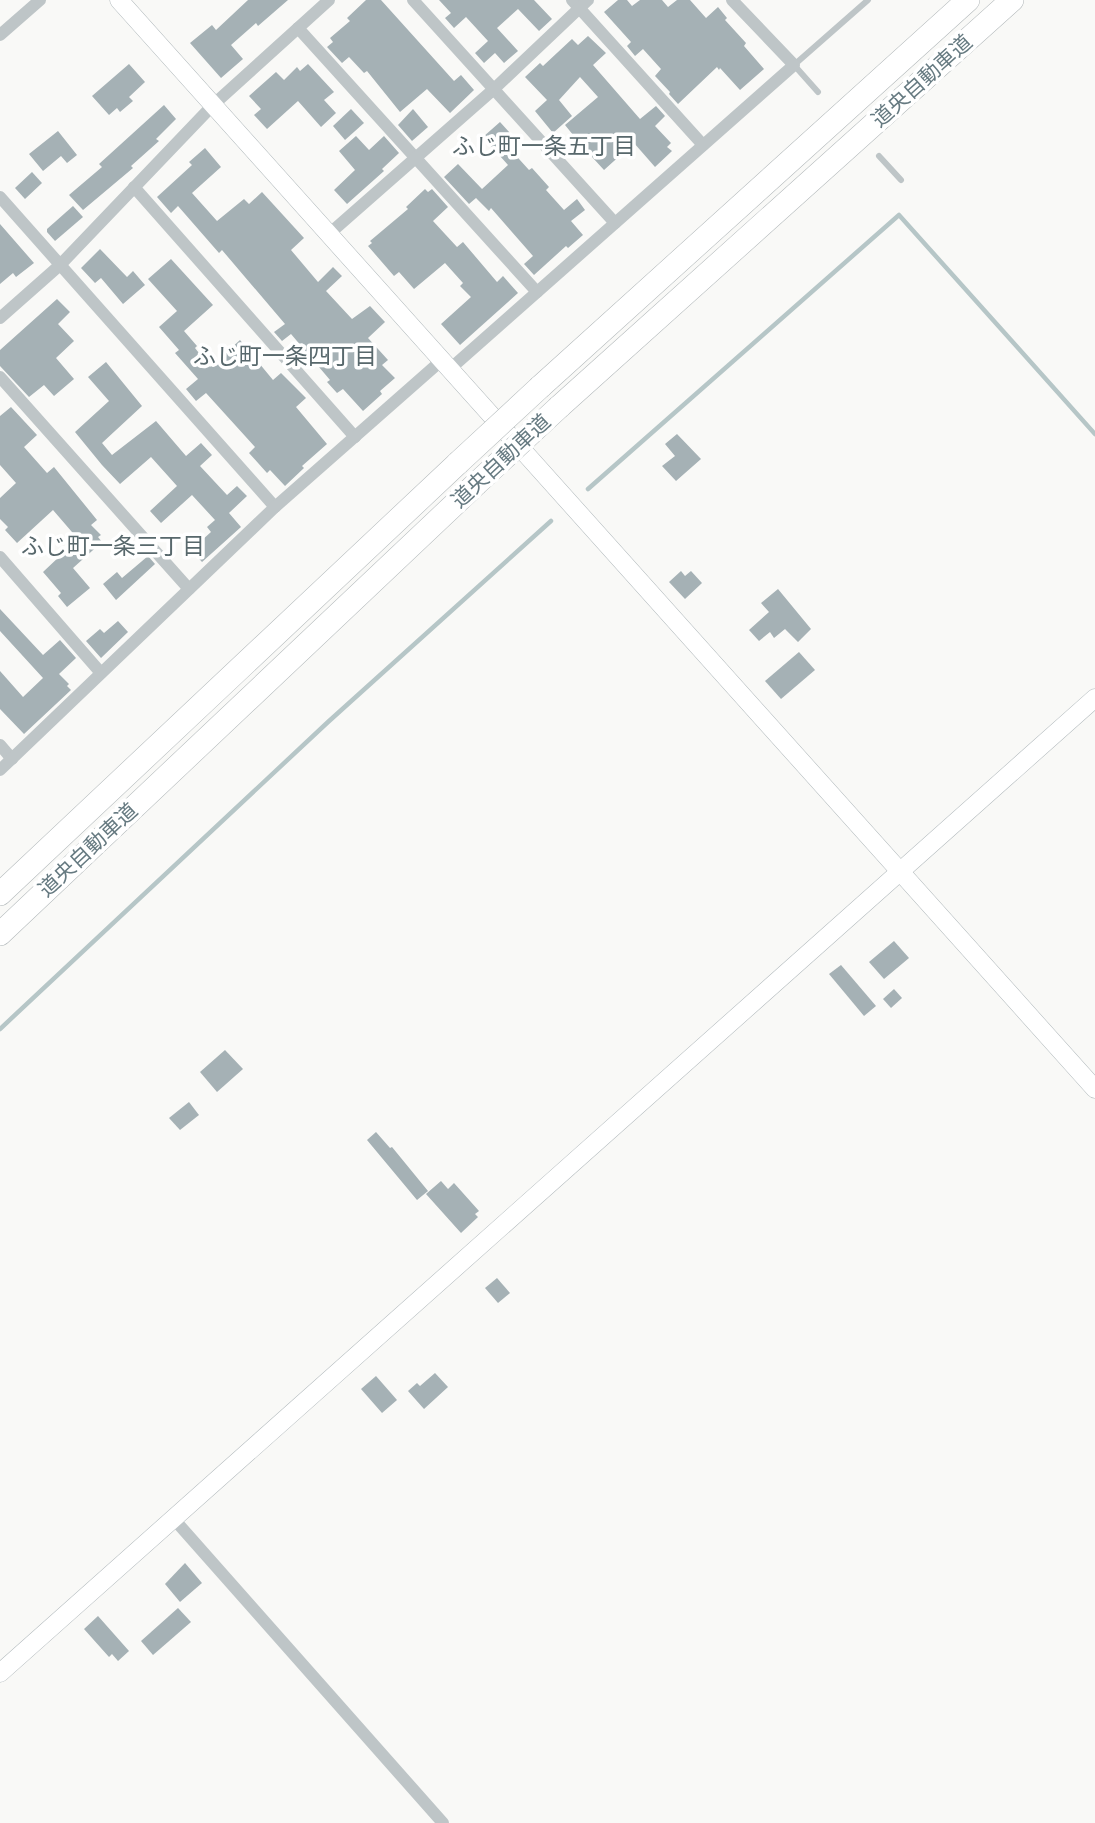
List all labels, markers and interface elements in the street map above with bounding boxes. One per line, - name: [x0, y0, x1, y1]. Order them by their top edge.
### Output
- street label: 道央自動車道: [867, 30, 977, 132]
- district label: ふじ町一条五丁目: [452, 133, 636, 160]
- district label: ふじ町一条四丁目: [193, 343, 377, 370]
- street label: 道央自動車道: [447, 409, 555, 513]
- district label: ふじ町一条三丁目: [21, 533, 205, 560]
- street label: 道央自動車道: [34, 798, 142, 902]

